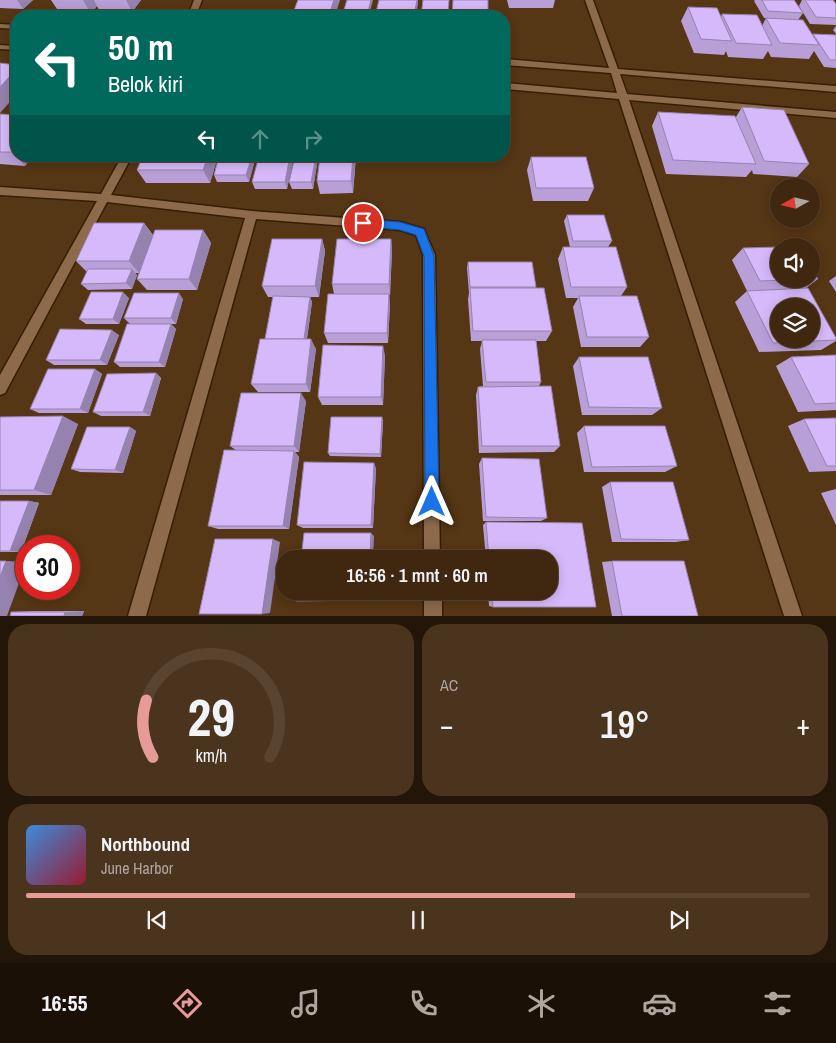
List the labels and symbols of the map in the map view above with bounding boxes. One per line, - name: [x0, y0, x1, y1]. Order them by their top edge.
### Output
- north arrow: [770, 178, 820, 228]
- pin: [342, 202, 384, 244]
- position arrow: [405, 475, 457, 527]
- speed limit sign: 30: [15, 535, 80, 600]

